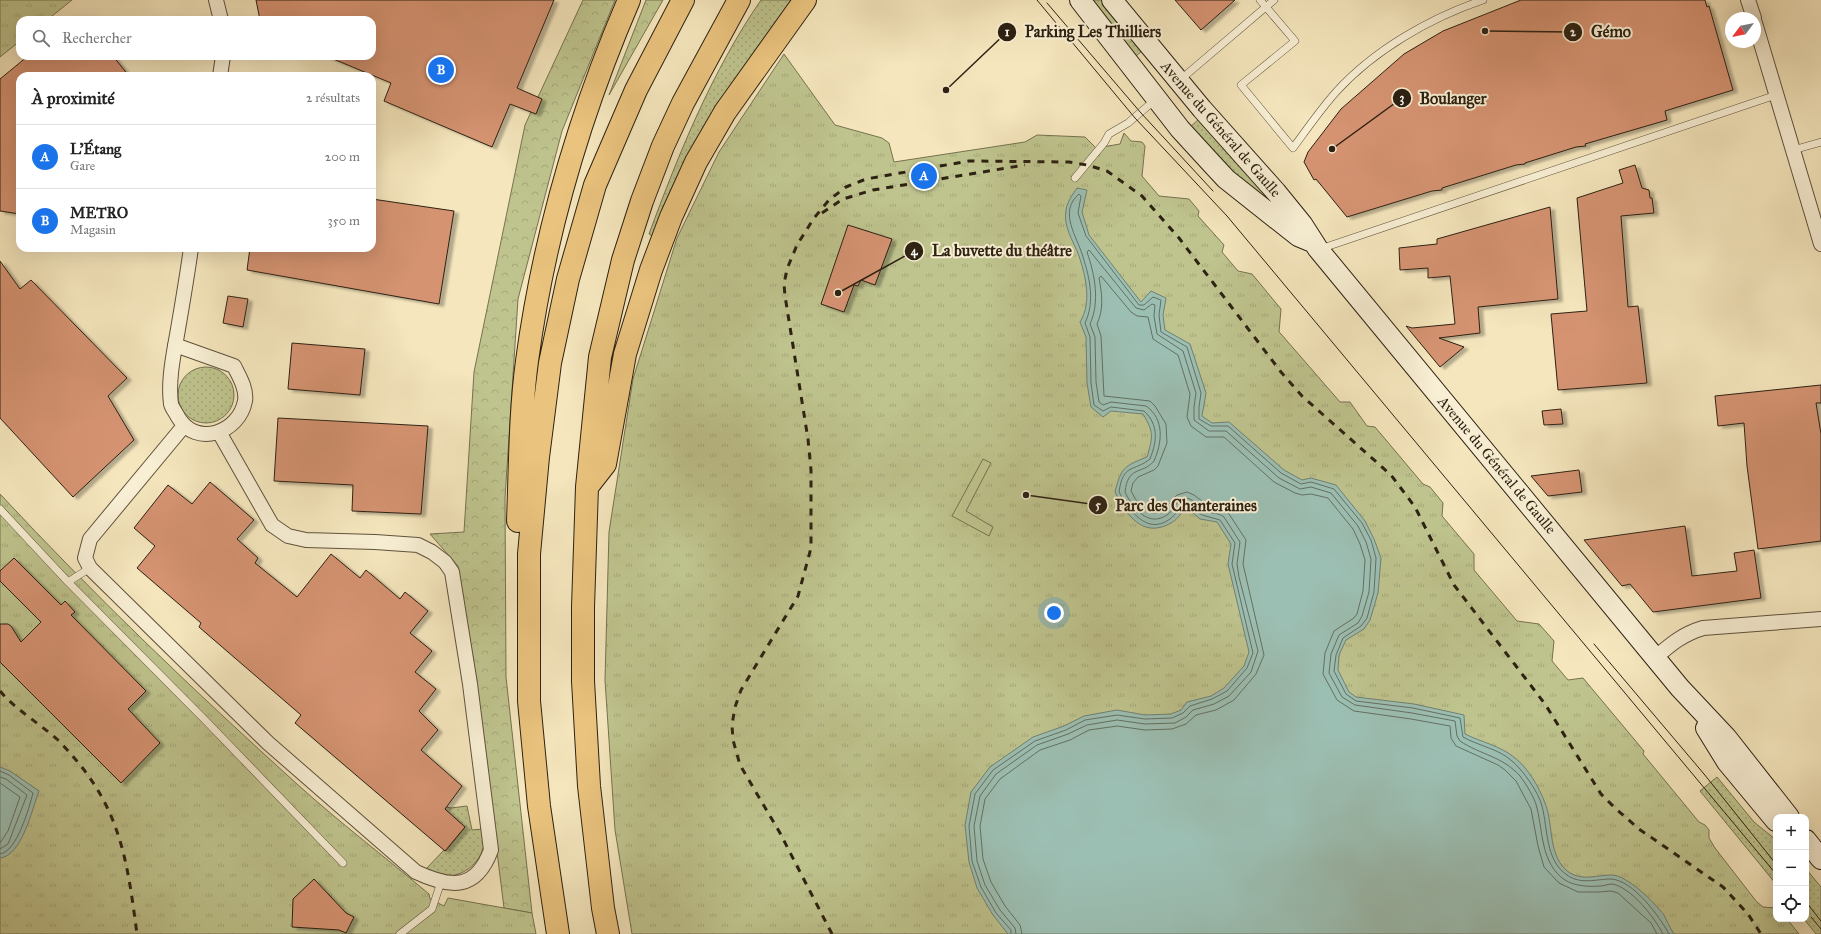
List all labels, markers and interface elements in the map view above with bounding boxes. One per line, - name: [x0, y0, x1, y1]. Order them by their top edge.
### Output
- north arrow: [1725, 12, 1761, 48]
- search box: [16, 16, 376, 60]
- callout: Parking Les Thilliers: [997, 18, 1169, 46]
- callout: Gémo: [1563, 18, 1639, 46]
- text: Parking Les Thilliers: [1025, 22, 1161, 42]
- text: Gémo: [1591, 22, 1631, 41]
- text: 1: [1005, 25, 1010, 39]
- text: 2: [1570, 25, 1577, 39]
- icon: search: [30, 27, 52, 49]
- text: Rechercher: [62, 29, 132, 47]
- pin: B: [428, 55, 454, 85]
- street label: Avenue du Général de Gaulle: [1156, 57, 1285, 201]
- callout: Boulanger: [1392, 84, 1495, 112]
- text: À proximité: [32, 88, 115, 109]
- text: Boulanger: [1419, 89, 1488, 109]
- text: 2 résultats: [306, 90, 360, 106]
- text: 3: [1400, 91, 1405, 106]
- text: L'Étang: [70, 140, 121, 158]
- text: A: [41, 149, 49, 165]
- text: 200 m: [325, 149, 360, 165]
- text: Gare: [70, 158, 95, 174]
- pin: A: [911, 161, 937, 191]
- text: METRO: [70, 204, 128, 222]
- text: B: [41, 213, 49, 229]
- text: 350 m: [327, 213, 360, 229]
- text: Magasin: [70, 222, 116, 238]
- callout: La buvette du théâtre: [904, 237, 1080, 265]
- text: La buvette du théâtre: [932, 241, 1072, 260]
- text: 4: [911, 244, 919, 259]
- street label: Avenue du Général de Gaulle: [1433, 392, 1560, 538]
- callout: Parc des Chanteraines: [1088, 491, 1265, 519]
- text: Parc des Chanteraines: [1115, 496, 1257, 515]
- text: 5: [1095, 498, 1101, 512]
- your location: [1044, 603, 1064, 623]
- map controls: [1773, 814, 1809, 922]
- button: +: [1773, 814, 1809, 850]
- button: −: [1773, 850, 1809, 886]
- button: locate: [1773, 886, 1809, 922]

